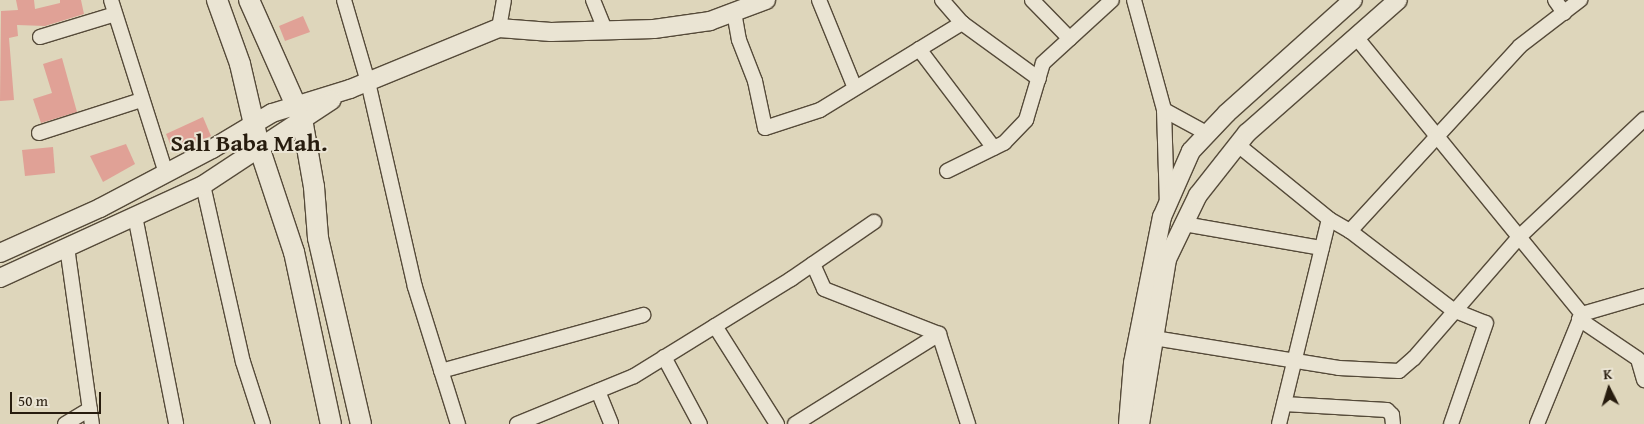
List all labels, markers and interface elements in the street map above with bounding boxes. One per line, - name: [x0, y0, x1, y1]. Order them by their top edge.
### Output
- district label: Salı Baba Mah.: [171, 129, 327, 157]
- north arrow: [1584, 364, 1634, 414]
- text: K: [1602, 364, 1613, 384]
- scale bar: [12, 382, 104, 414]
- text: 50 m: [18, 390, 48, 411]

